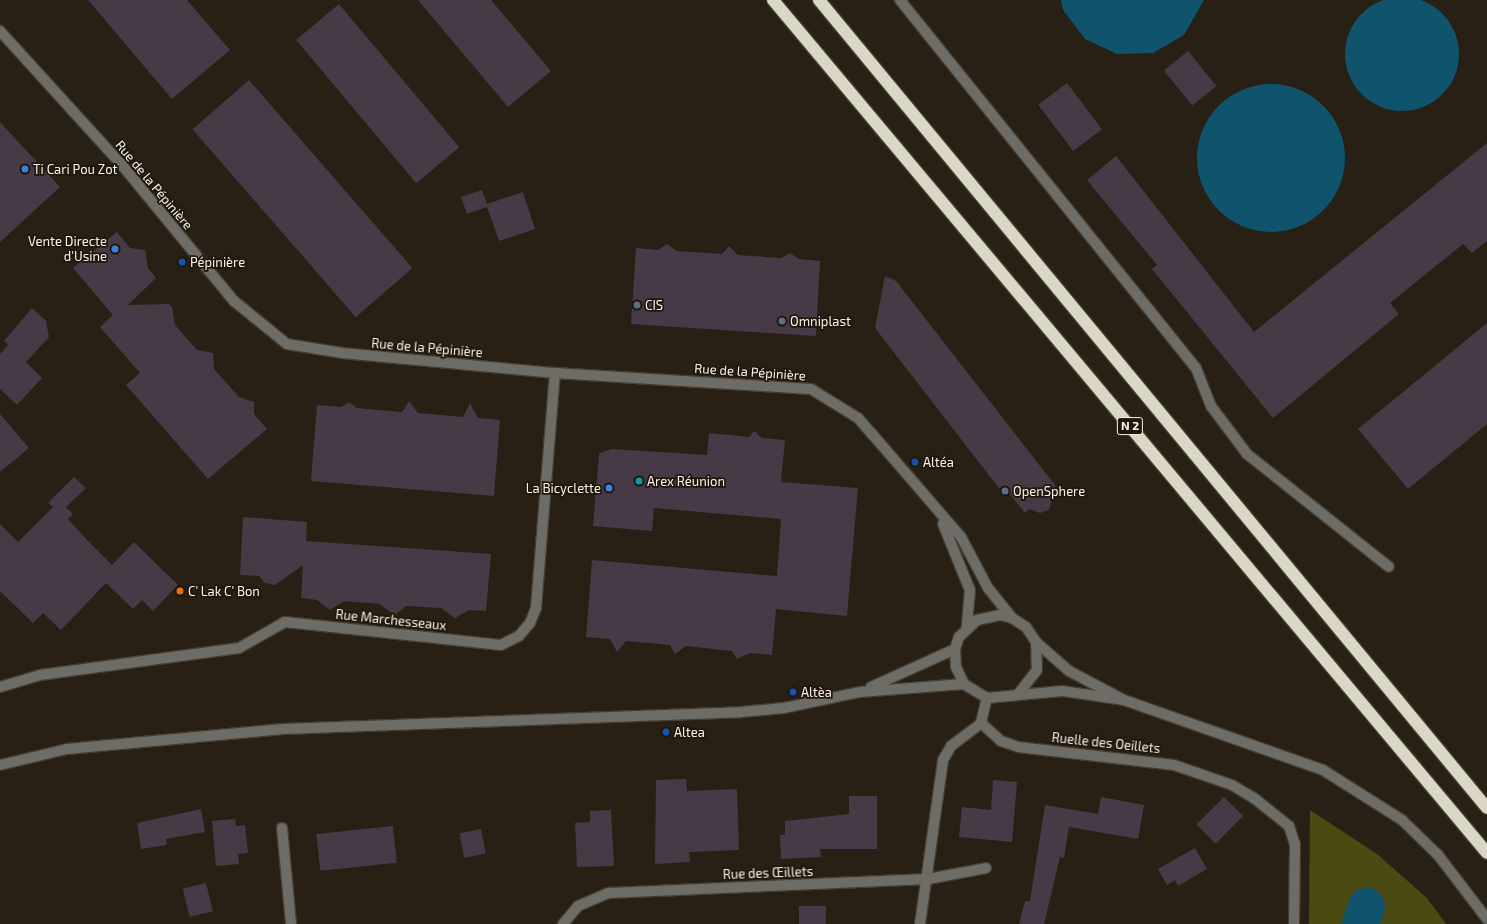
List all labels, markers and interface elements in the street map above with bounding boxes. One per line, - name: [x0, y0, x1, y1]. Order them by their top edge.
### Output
- street label: Rue de la Pépinière: [112, 137, 196, 233]
- place label: Ti Cari Pou Zot: [33, 161, 118, 177]
- marker: Ti Cari Pou Zot: [20, 164, 30, 174]
- place label: Vente Directe d'Usine: [28, 234, 107, 265]
- marker: Vente Directe d'Usine: [110, 244, 120, 254]
- place label: Pépinière: [190, 254, 245, 270]
- marker: Pépinière: [177, 257, 187, 267]
- place label: CIS: [645, 297, 663, 313]
- marker: CIS: [632, 300, 642, 310]
- place label: Omniplast: [790, 313, 851, 329]
- marker: Omniplast: [777, 316, 787, 326]
- street label: Rue de la Pépinière: [371, 335, 483, 361]
- street label: Rue de la Pépinière: [694, 360, 806, 384]
- road number: N 2: [1116, 416, 1144, 436]
- place label: Altéa: [923, 454, 954, 470]
- marker: Altéa: [910, 457, 920, 467]
- place label: Arex Réunion: [647, 473, 725, 489]
- marker: Arex Réunion: [634, 476, 644, 486]
- place label: La Bicyclette: [526, 480, 601, 496]
- marker: La Bicyclette: [604, 483, 614, 493]
- place label: OpenSphere: [1013, 483, 1085, 499]
- marker: OpenSphere: [1000, 486, 1010, 496]
- place label: C' Lak C' Bon: [188, 583, 260, 599]
- marker: C' Lak C' Bon: [175, 586, 185, 596]
- street label: Rue Marchesseaux: [335, 606, 447, 634]
- place label: Altèa: [801, 684, 832, 700]
- marker: Altèa: [788, 687, 798, 697]
- place label: Altea: [674, 724, 705, 740]
- marker: Altea: [661, 727, 671, 737]
- street label: Ruelle des Oeillets: [1051, 730, 1161, 756]
- street label: Rue des Œillets: [722, 864, 814, 882]

